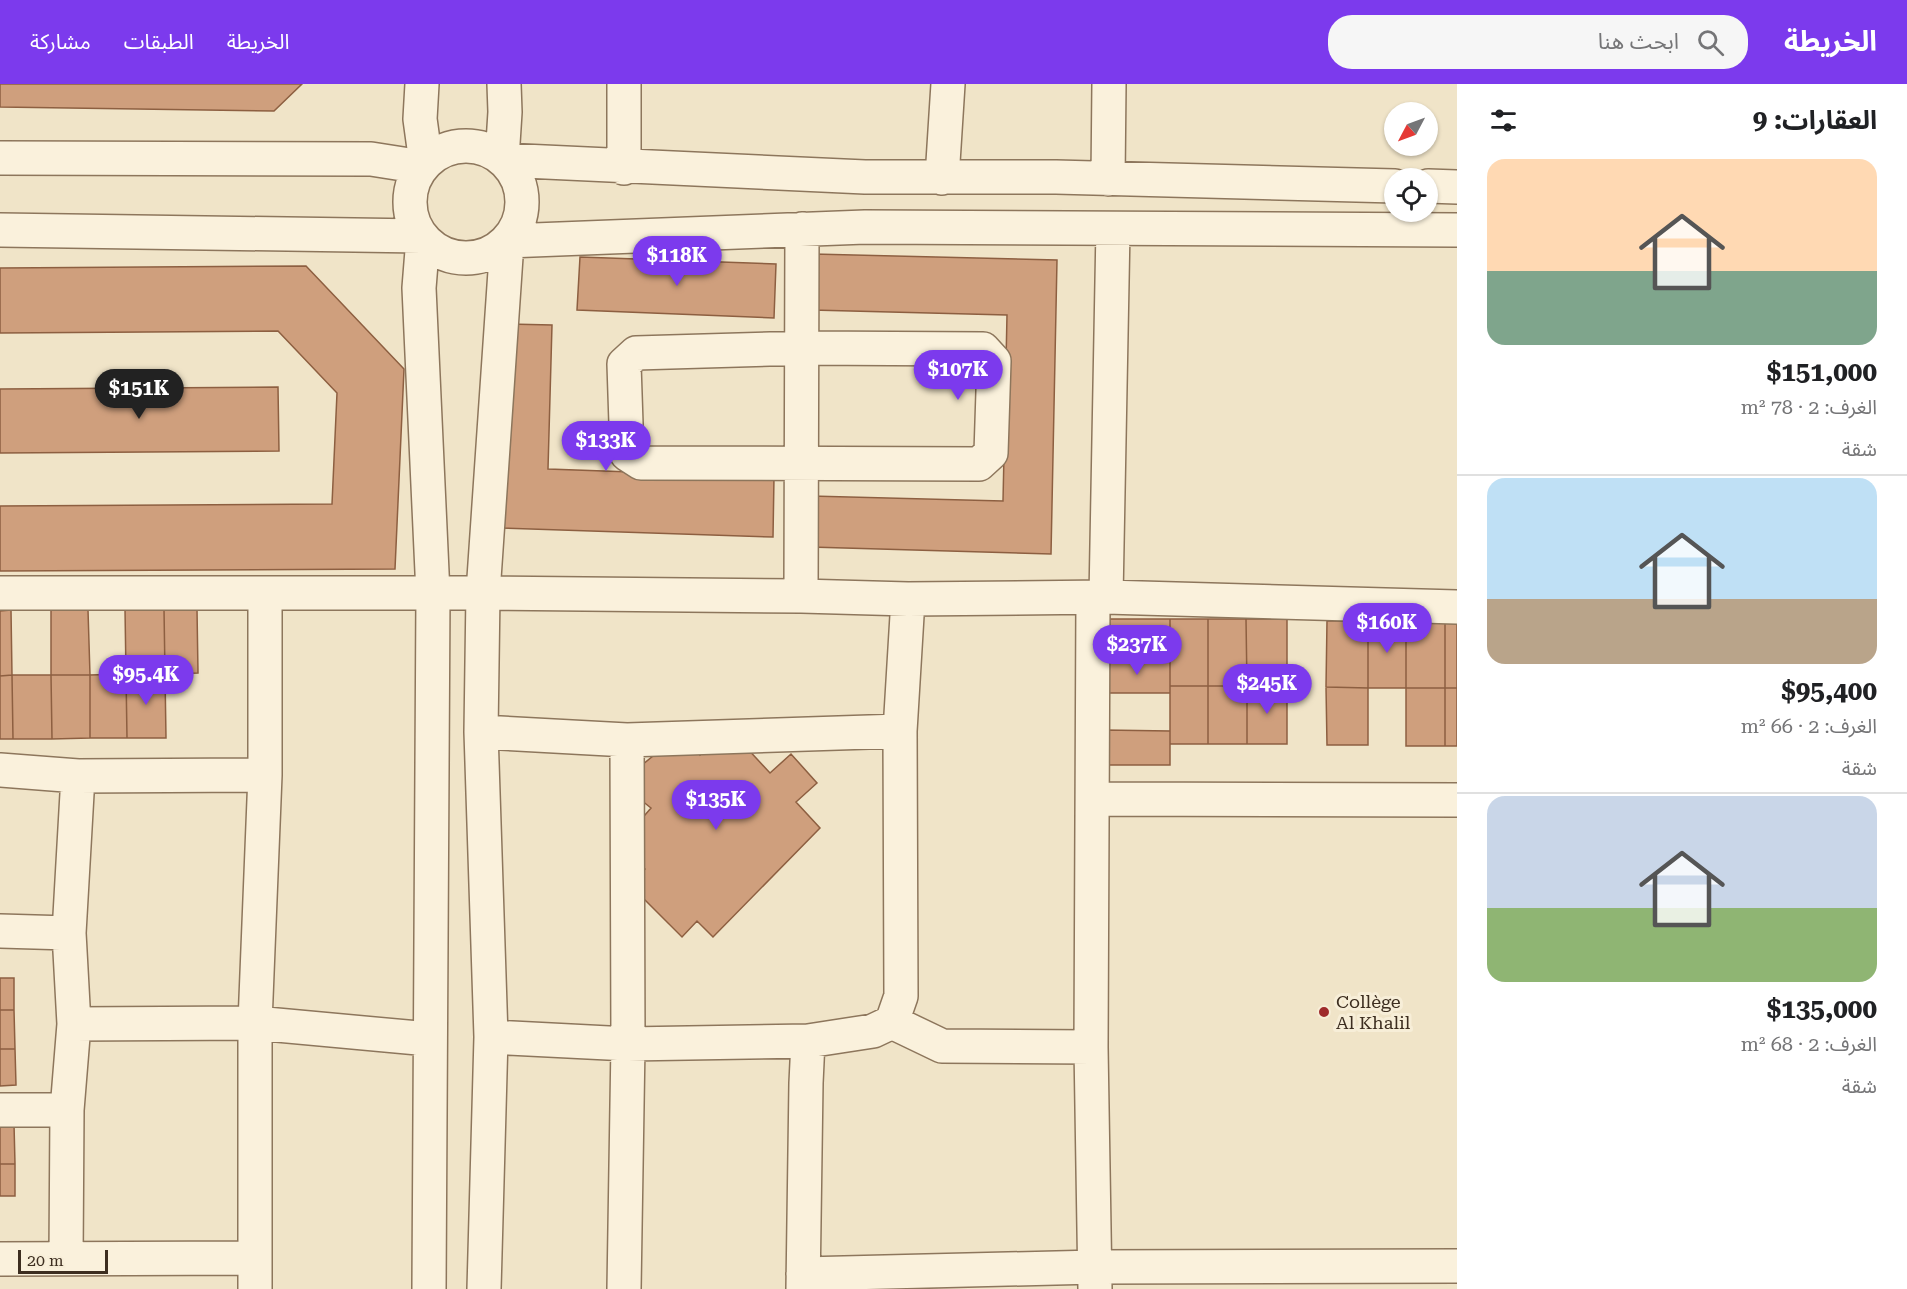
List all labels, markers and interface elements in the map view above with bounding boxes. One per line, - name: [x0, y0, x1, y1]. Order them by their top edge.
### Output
- search box: [1328, 15, 1748, 69]
- text: الخريطة: [1784, 25, 1877, 58]
- icon: search: [1694, 26, 1727, 59]
- text: ابحث هنا: [1598, 29, 1679, 54]
- text: مشاركة: [30, 30, 91, 54]
- text: الطبقات: [124, 30, 194, 54]
- text: الخريطة: [227, 30, 290, 54]
- north arrow: [1384, 102, 1438, 156]
- map controls: [1384, 102, 1438, 222]
- icon: filters: [1487, 104, 1520, 137]
- text: العقارات: 9: [1753, 105, 1877, 135]
- button: locate: [1384, 168, 1438, 222]
- icon: home: [1628, 198, 1736, 306]
- pin: $118K: [635, 236, 719, 287]
- text: $118K: [647, 243, 707, 267]
- pin: $107K: [916, 350, 1000, 401]
- text: $107K: [928, 357, 988, 381]
- text: $151,000: [1767, 357, 1877, 387]
- pin: $151K: [97, 369, 181, 420]
- text: $151K: [109, 376, 169, 400]
- text: الغرف: 2 · 78 m²: [1741, 395, 1877, 419]
- pin: $133K: [564, 421, 648, 472]
- text: $133K: [576, 428, 636, 452]
- text: شقة: [1842, 437, 1877, 461]
- icon: home: [1628, 517, 1736, 625]
- pin: $160K: [1345, 603, 1429, 654]
- text: $160K: [1357, 610, 1417, 634]
- pin: $237K: [1095, 625, 1179, 676]
- text: $237K: [1107, 632, 1167, 656]
- pin: $95.4K: [97, 655, 195, 706]
- text: $95.4K: [113, 662, 179, 686]
- pin: $245K: [1225, 664, 1309, 715]
- text: $245K: [1237, 671, 1297, 695]
- text: $95,400: [1781, 676, 1877, 706]
- text: الغرف: 2 · 66 m²: [1741, 714, 1877, 738]
- text: شقة: [1842, 756, 1877, 780]
- pin: $135K: [674, 780, 758, 831]
- text: $135K: [686, 787, 746, 811]
- icon: home: [1628, 835, 1736, 943]
- place label: Collège Al Khalil: [1336, 991, 1411, 1033]
- text: $135,000: [1767, 994, 1877, 1024]
- marker: Collège Al Khalil: [1317, 1005, 1331, 1019]
- text: الغرف: 2 · 68 m²: [1741, 1032, 1877, 1056]
- text: شقة: [1842, 1074, 1877, 1098]
- scale bar: [18, 1247, 108, 1274]
- text: 20 m: [27, 1251, 64, 1270]

